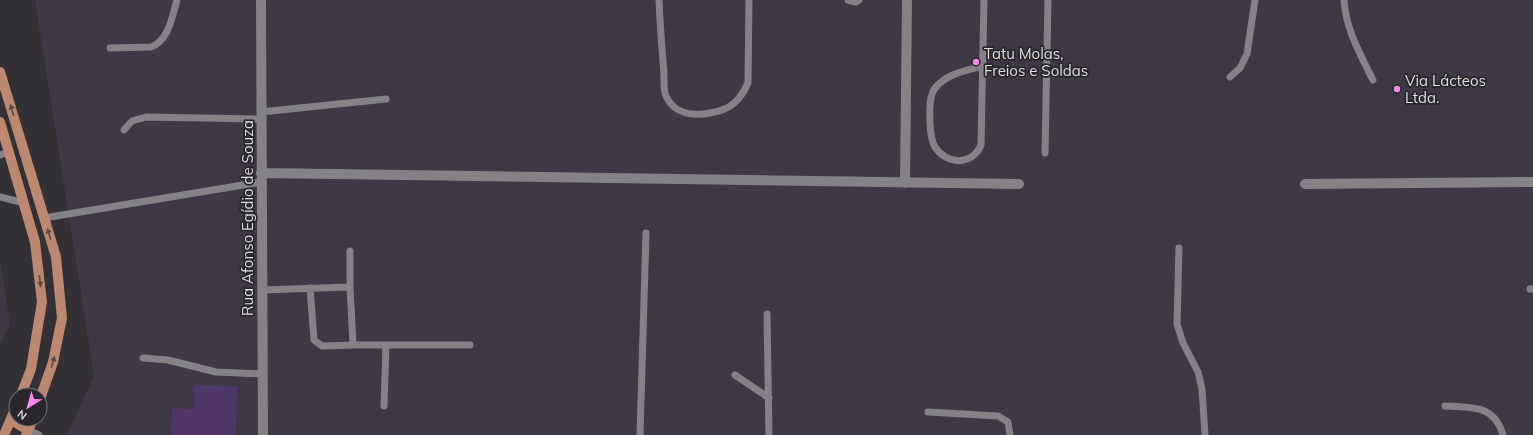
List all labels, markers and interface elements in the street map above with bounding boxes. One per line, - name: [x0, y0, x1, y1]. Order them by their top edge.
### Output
- place label: Tatu Molas, Freios e Soldas: [984, 44, 1088, 80]
- marker: Tatu Molas, Freios e Soldas: [971, 57, 981, 67]
- place label: Via Lácteos Ltda.: [1405, 71, 1486, 107]
- marker: Via Lácteos Ltda.: [1392, 84, 1402, 94]
- one-way arrow: [8, 104, 14, 116]
- street label: Rua Afonso Egídio de Souza: [238, 120, 257, 316]
- one-way arrow: [46, 228, 52, 240]
- one-way arrow: [36, 275, 43, 287]
- one-way arrow: [50, 356, 56, 368]
- north arrow: [8, 387, 48, 427]
- text: N: [14, 407, 30, 423]

